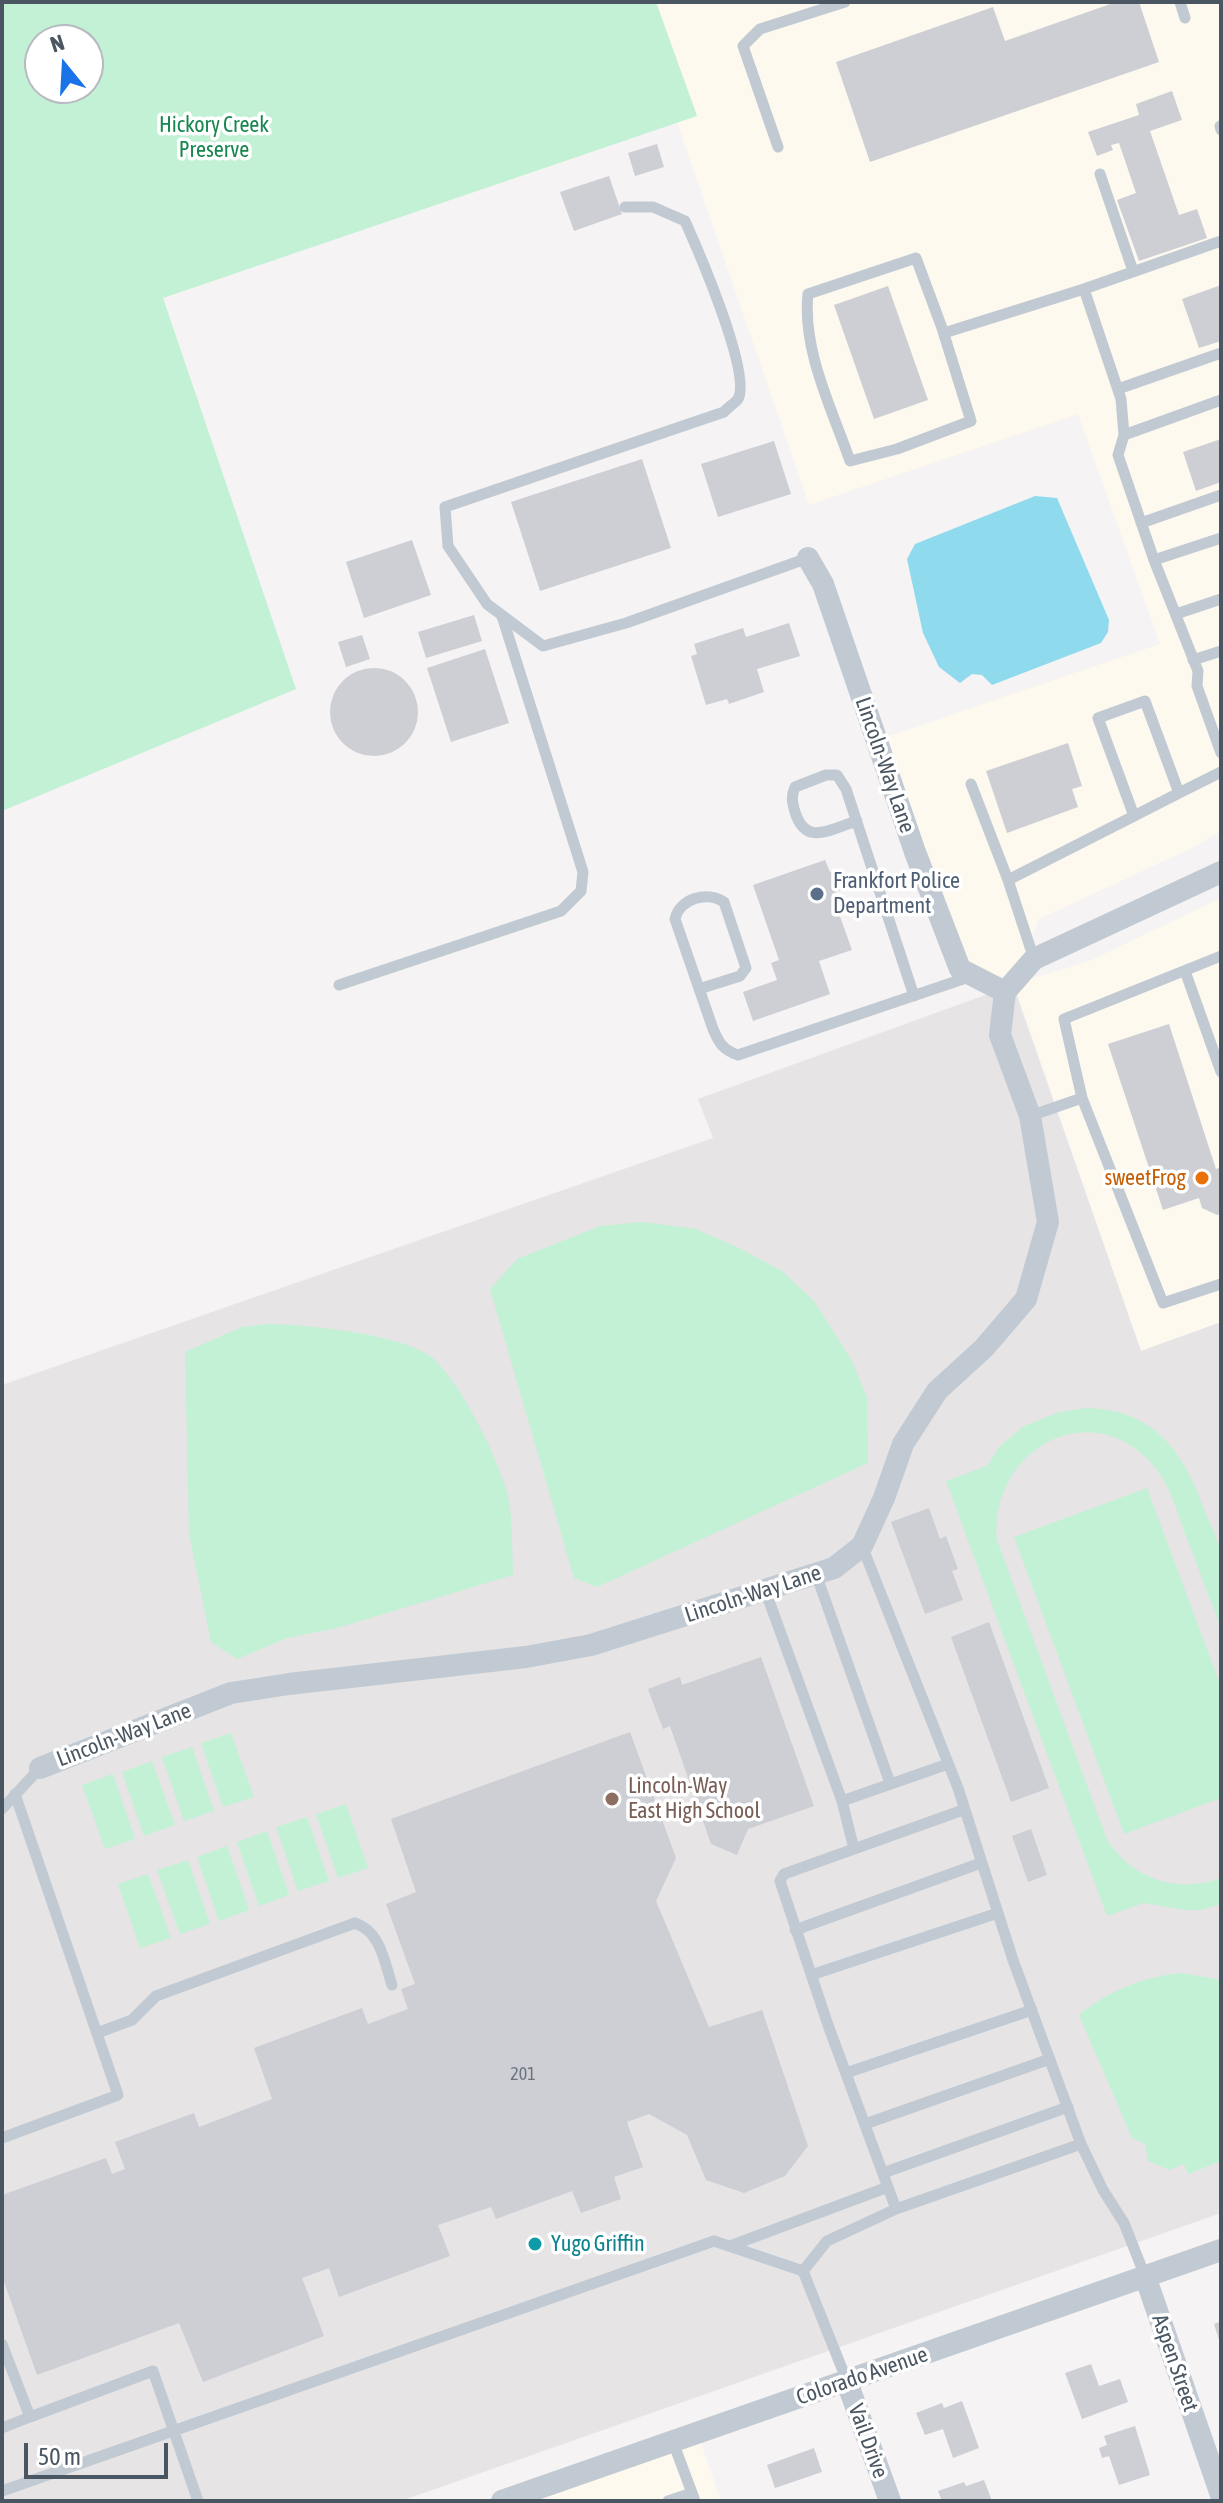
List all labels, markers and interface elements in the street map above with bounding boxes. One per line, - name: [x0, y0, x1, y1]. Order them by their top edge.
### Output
- north arrow: [24, 24, 104, 104]
- text: N: [47, 29, 67, 57]
- park label: Hickory Creek Preserve: [159, 112, 269, 164]
- street label: Lincoln-Way Lane: [849, 694, 921, 836]
- place label: Frankfort Police Department: [833, 868, 960, 920]
- marker: Frankfort Police Department: [808, 885, 826, 903]
- place label: sweetFrog: [1104, 1165, 1186, 1191]
- marker: sweetFrog: [1193, 1169, 1211, 1187]
- street label: Lincoln-Way Lane: [682, 1560, 824, 1628]
- street label: Lincoln-Way Lane: [53, 1697, 195, 1773]
- place label: Lincoln-Way East High School: [628, 1773, 760, 1824]
- marker: Lincoln-Way East High School: [603, 1790, 621, 1808]
- house number: 201: [510, 2063, 536, 2085]
- place label: Yugo Griffin: [551, 2231, 645, 2257]
- marker: Yugo Griffin: [526, 2235, 544, 2253]
- street label: Aspen Street: [1146, 2311, 1204, 2415]
- street label: Colorado Avenue: [793, 2341, 931, 2411]
- street label: Vail Drive: [842, 2400, 894, 2482]
- scale bar: [28, 2427, 172, 2477]
- text: 50 m: [38, 2443, 81, 2470]

